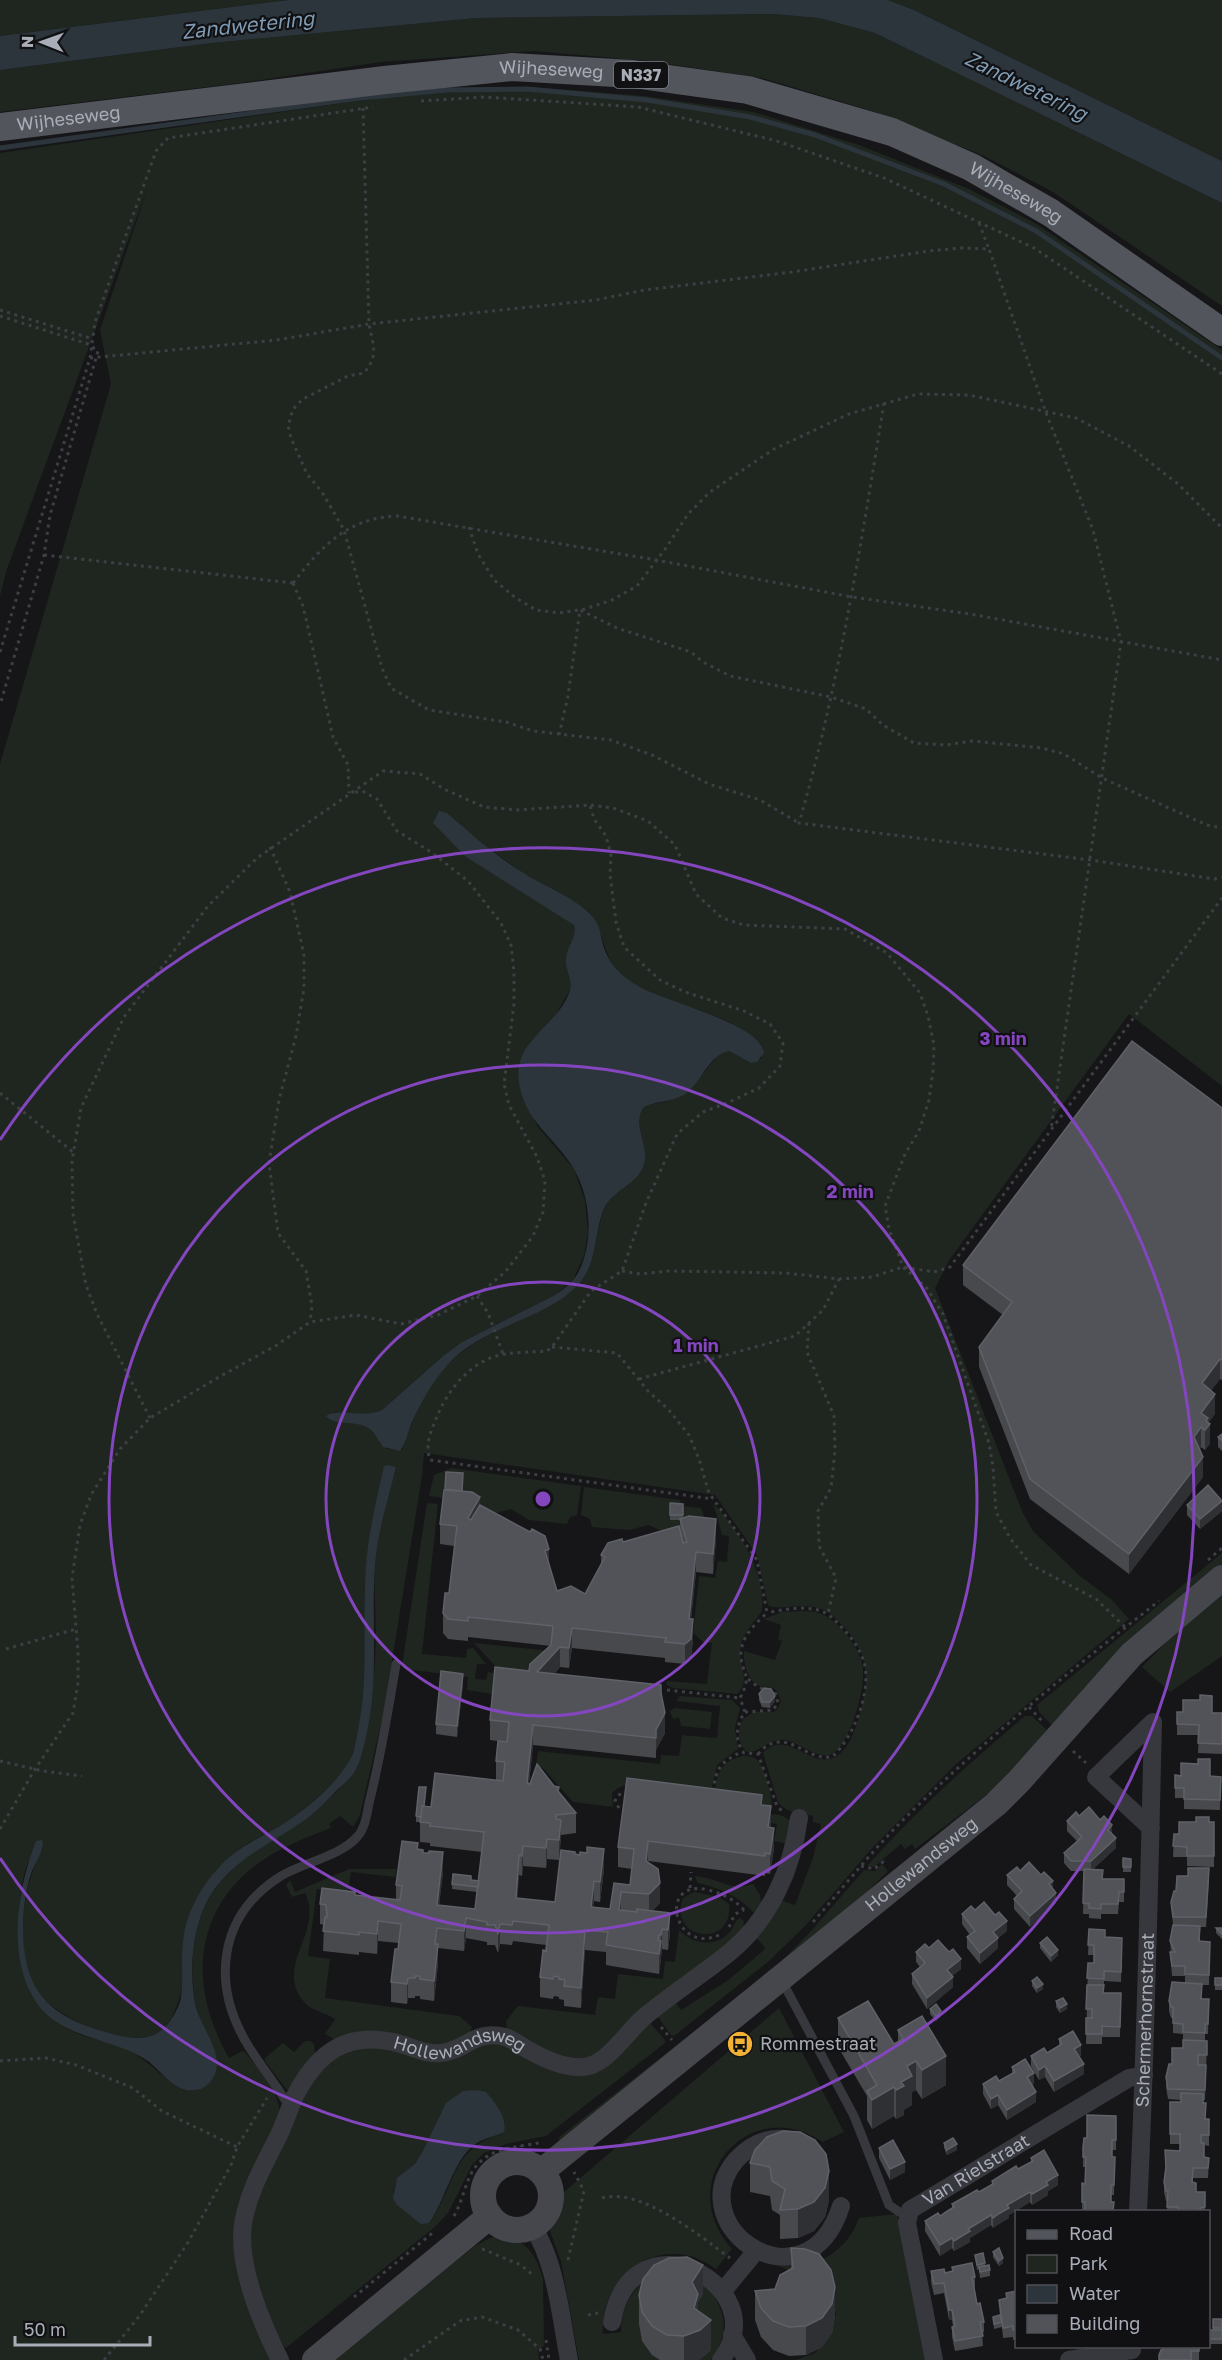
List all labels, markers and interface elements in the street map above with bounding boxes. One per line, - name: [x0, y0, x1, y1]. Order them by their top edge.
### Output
- water label: Zandwetering: [181, 5, 317, 44]
- north arrow: [12, 12, 72, 72]
- text: N: [17, 35, 37, 48]
- water label: Zandwetering: [961, 45, 1093, 127]
- street label: Wijheseweg: [498, 55, 604, 82]
- road number: N337: [614, 62, 668, 88]
- street label: Wijheseweg: [15, 100, 121, 135]
- street label: Wijheseweg: [966, 156, 1067, 228]
- text: 3 min: [979, 1027, 1027, 1049]
- text: 2 min: [826, 1180, 874, 1202]
- text: 1 min: [673, 1334, 719, 1356]
- centre of rings: [533, 1489, 553, 1509]
- street label: Hollewandsweg: [860, 1812, 981, 1916]
- street label: Schermerhornstraat: [1131, 1933, 1158, 2108]
- street label: Hollewandsweg: [391, 2023, 531, 2064]
- bus stop icon: Rommestraat: [725, 2029, 755, 2059]
- place label: Rommestraat: [760, 2032, 876, 2054]
- street label: Van Rielstraat: [918, 2129, 1033, 2210]
- legend: [1015, 2210, 1210, 2348]
- text: Road: [1069, 2222, 1113, 2244]
- text: Park: [1069, 2252, 1108, 2274]
- text: Water: [1069, 2282, 1120, 2304]
- scale bar: [15, 2309, 150, 2347]
- text: Building: [1069, 2312, 1140, 2334]
- text: 50 m: [24, 2318, 66, 2340]

